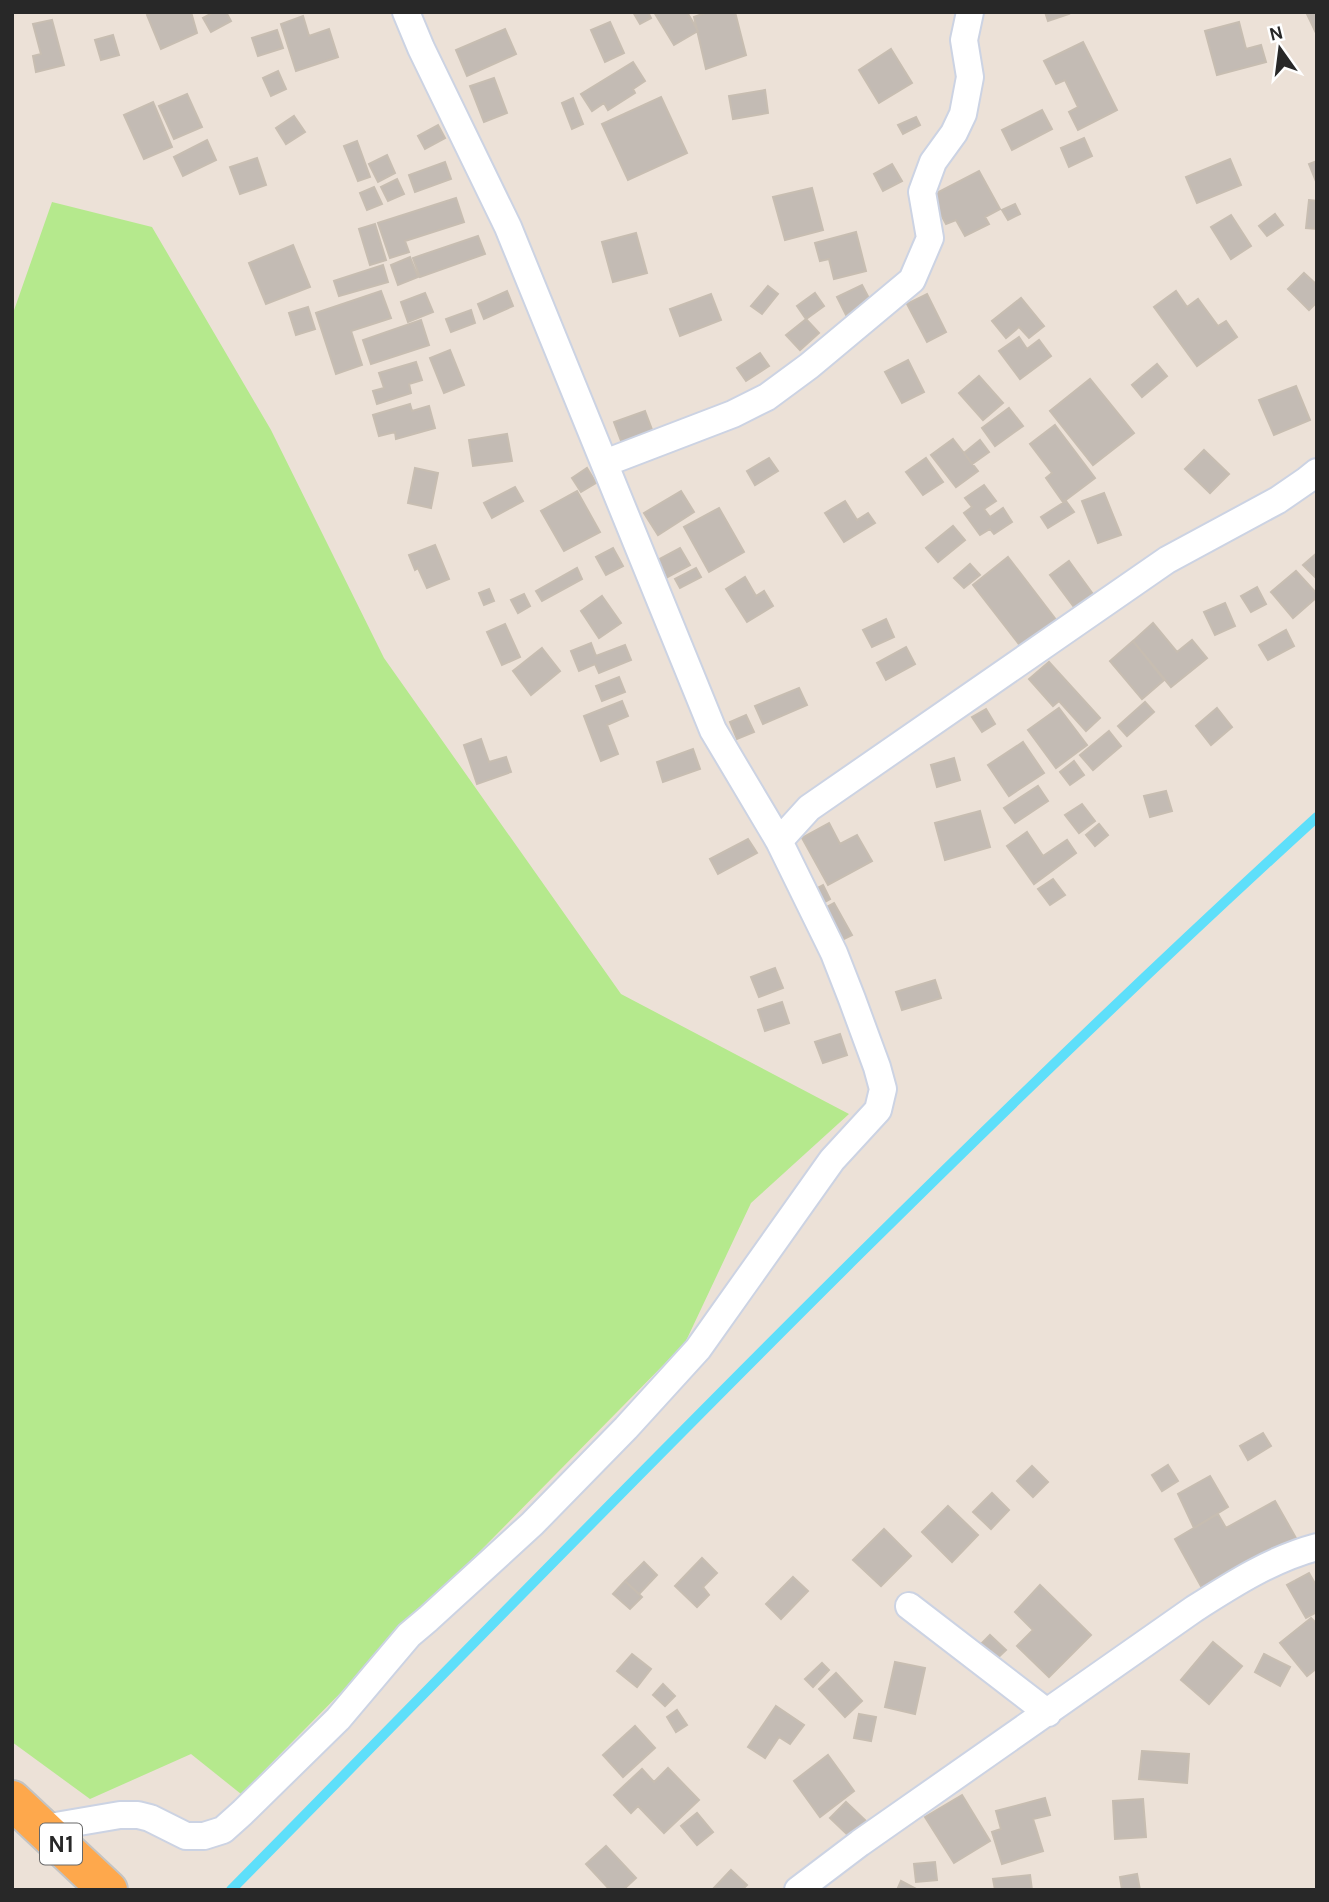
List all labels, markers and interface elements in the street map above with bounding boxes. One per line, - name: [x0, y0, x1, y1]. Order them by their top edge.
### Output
- north arrow: [1245, 14, 1315, 84]
- text: N: [1267, 21, 1285, 46]
- road number: N1: [40, 1824, 82, 1865]

